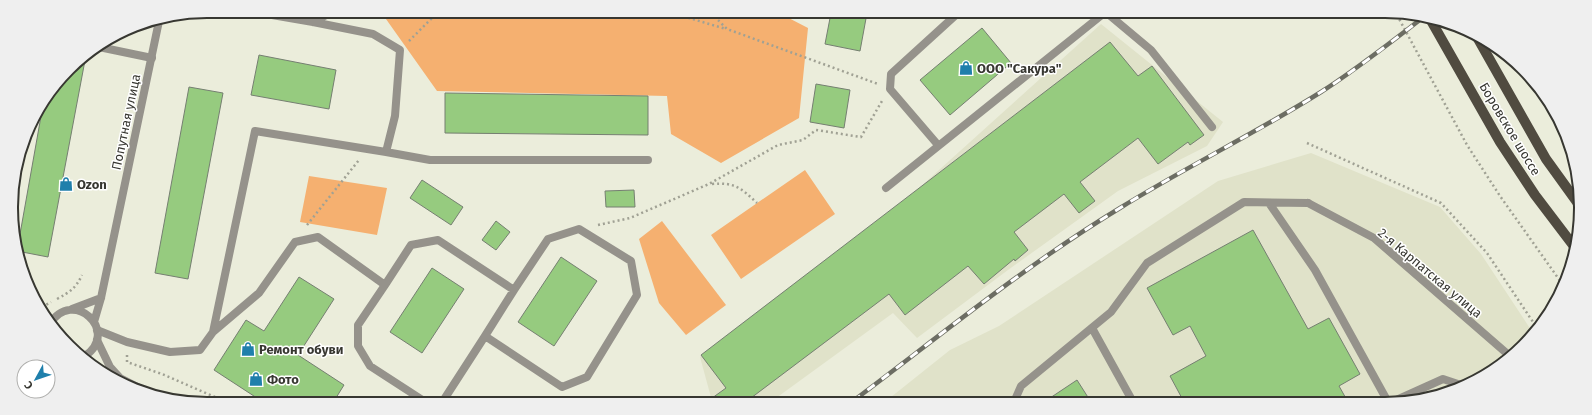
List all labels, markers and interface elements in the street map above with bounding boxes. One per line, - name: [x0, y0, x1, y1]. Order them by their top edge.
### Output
- shop icon: ООО "Сакура": [958, 60, 974, 76]
- place label: ООО "Сакура": [977, 61, 1062, 76]
- street label: Попутная улица: [108, 73, 144, 171]
- street label: Боровское шоссе: [1476, 80, 1544, 178]
- shop icon: Ozon: [58, 176, 74, 192]
- place label: Ozon: [77, 177, 107, 192]
- street label: 2-я Карпатская улица: [1375, 225, 1485, 321]
- shop icon: Ремонт обуви: [240, 341, 256, 357]
- place label: Ремонт обуви: [259, 342, 343, 357]
- north arrow: [16, 359, 56, 399]
- shop icon: Фото: [248, 371, 264, 387]
- place label: Фото: [267, 372, 299, 387]
- text: С: [21, 378, 36, 392]

